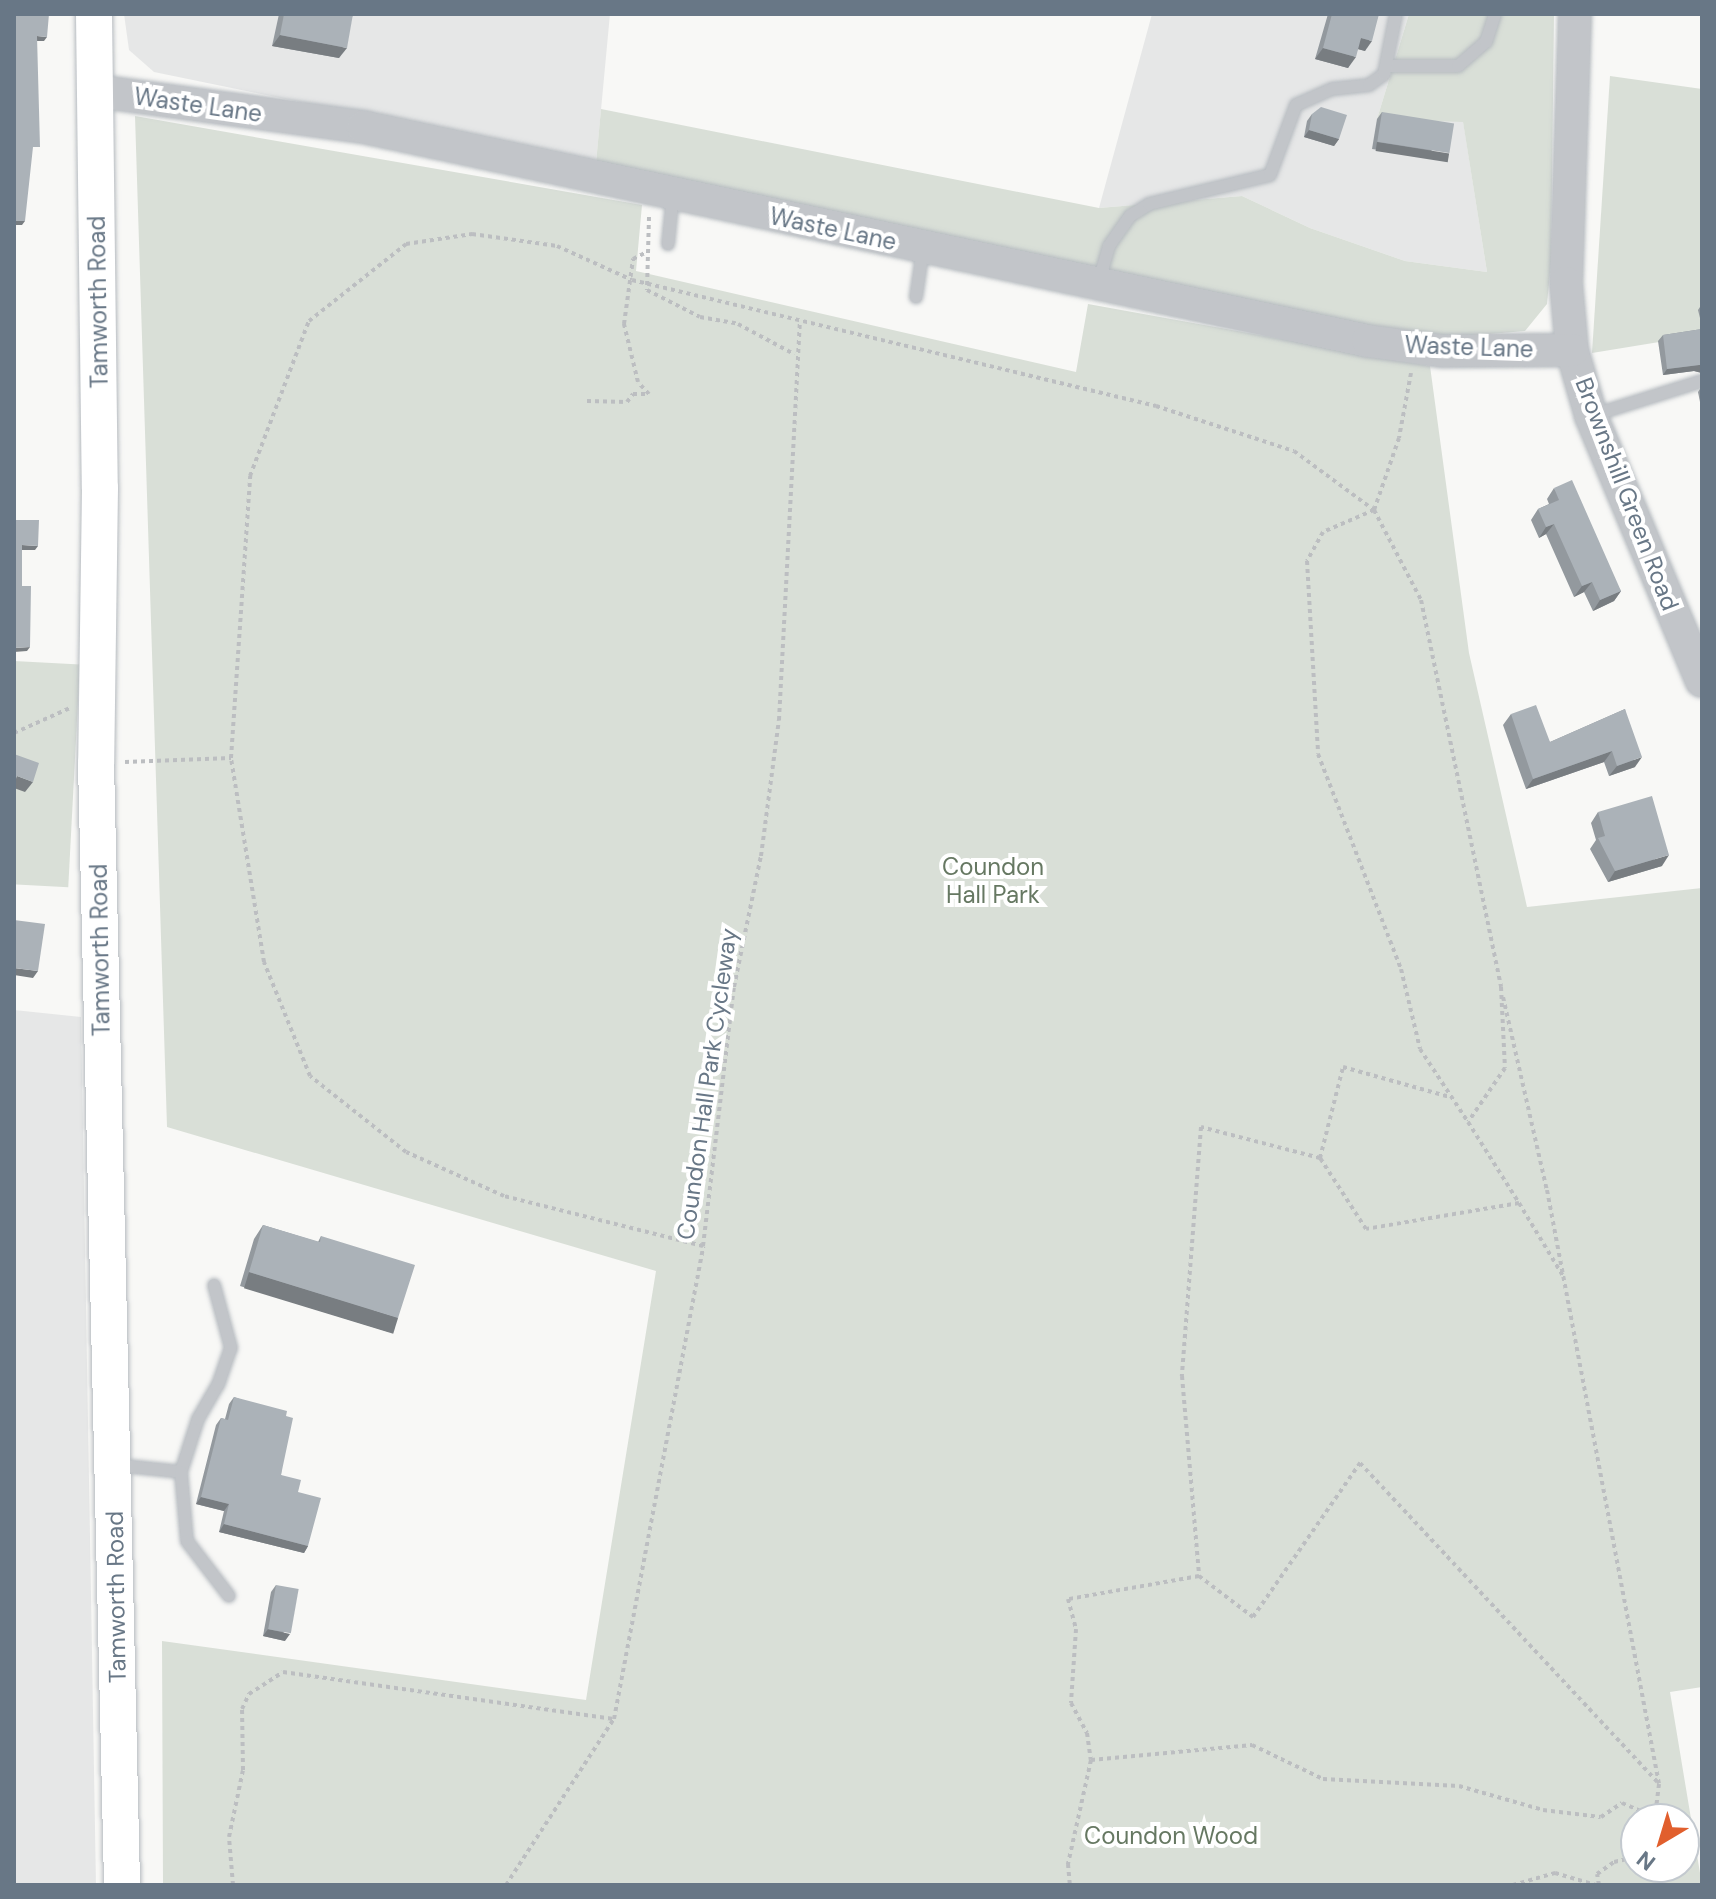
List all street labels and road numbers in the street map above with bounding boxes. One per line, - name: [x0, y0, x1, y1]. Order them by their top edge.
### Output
- street label: Waste Lane: [132, 82, 264, 128]
- street label: Waste Lane: [767, 202, 899, 256]
- street label: Tamworth Road: [82, 215, 114, 389]
- street label: Waste Lane: [1404, 330, 1534, 364]
- street label: Brownshill Green Road: [1569, 373, 1685, 615]
- street label: Tamworth Road: [84, 863, 116, 1037]
- street label: Coundon Hall Park Cycleway: [671, 926, 743, 1242]
- street label: Tamworth Road: [100, 1510, 132, 1684]

